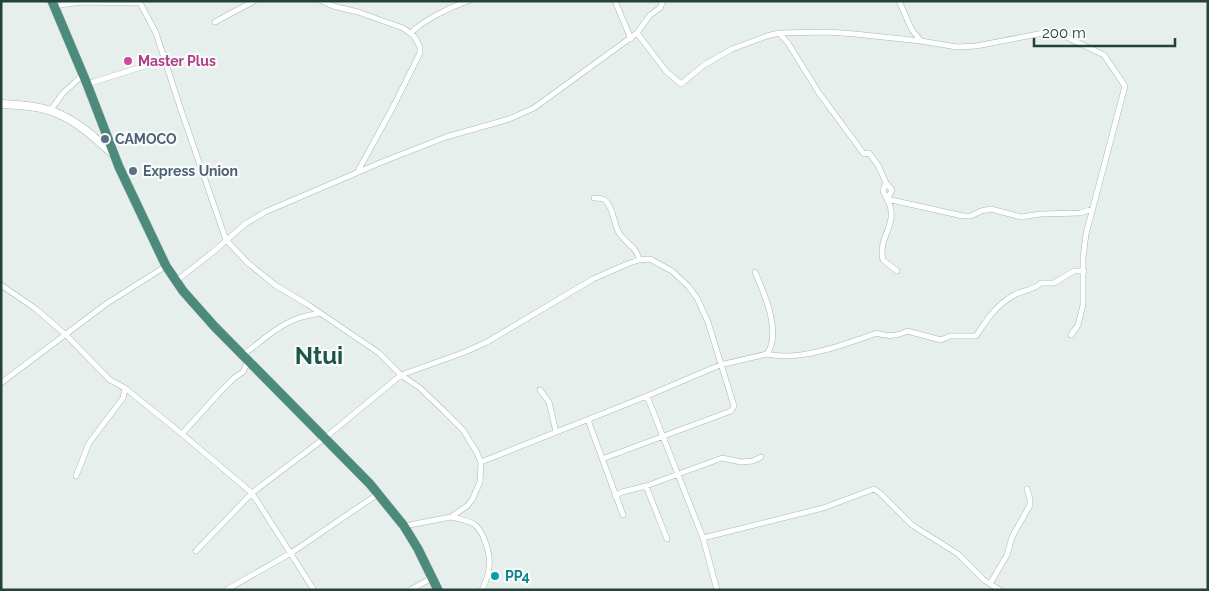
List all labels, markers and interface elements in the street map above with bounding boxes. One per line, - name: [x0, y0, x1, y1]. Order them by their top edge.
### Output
- scale bar: [1034, 15, 1175, 47]
- text: 200 m: [1042, 24, 1086, 42]
- place label: Master Plus: [138, 53, 216, 69]
- marker: Master Plus: [122, 55, 134, 67]
- place label: CAMOCO: [115, 131, 177, 147]
- marker: CAMOCO: [99, 133, 111, 145]
- place label: Express Union: [143, 163, 238, 179]
- marker: Express Union: [127, 165, 139, 177]
- district label: Ntui: [295, 341, 343, 370]
- place label: PP4: [505, 568, 530, 584]
- marker: PP4: [489, 570, 501, 582]

